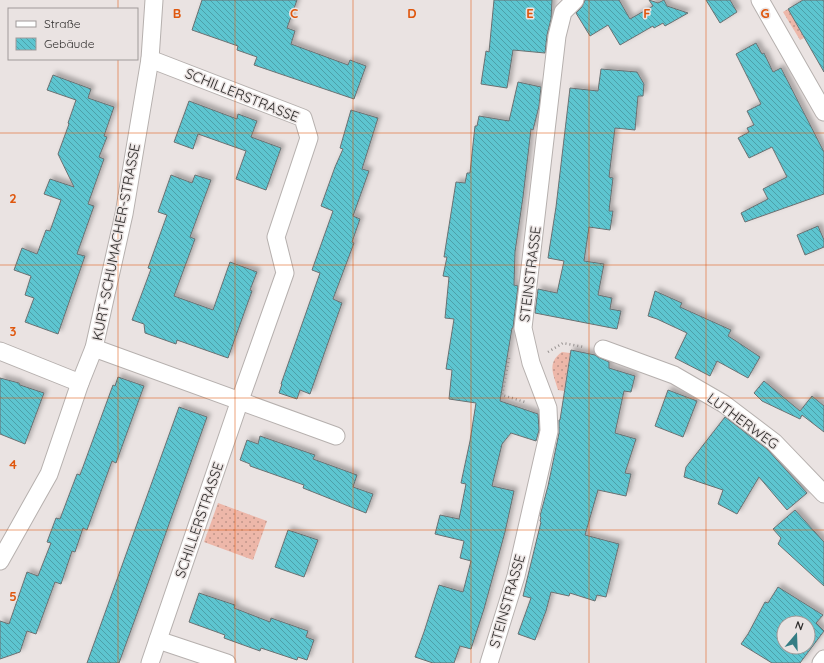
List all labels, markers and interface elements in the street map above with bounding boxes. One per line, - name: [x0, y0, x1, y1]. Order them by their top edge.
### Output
- text: B: [173, 5, 181, 21]
- text: C: [290, 5, 298, 21]
- text: D: [407, 5, 417, 21]
- text: E: [526, 5, 534, 21]
- text: F: [643, 5, 651, 21]
- text: G: [760, 5, 770, 21]
- legend: [8, 8, 138, 60]
- text: Straße: [44, 16, 81, 31]
- text: Gebäude: [44, 36, 95, 51]
- street label: SCHILLERSTRASSE: [182, 64, 302, 126]
- street label: KURT-SCHUMACHER-STRASSE: [88, 142, 144, 342]
- text: 2: [9, 190, 17, 206]
- street label: STEINSTRASSE: [515, 225, 545, 323]
- text: 3: [10, 323, 17, 339]
- street label: LUTHERWEG: [704, 389, 782, 453]
- text: 4: [9, 456, 17, 472]
- street label: SCHILLERSTRASSE: [171, 460, 227, 580]
- street label: STEINSTRASSE: [485, 552, 529, 650]
- text: 5: [9, 588, 17, 604]
- north arrow: [776, 615, 816, 655]
- text: N: [793, 618, 805, 633]

